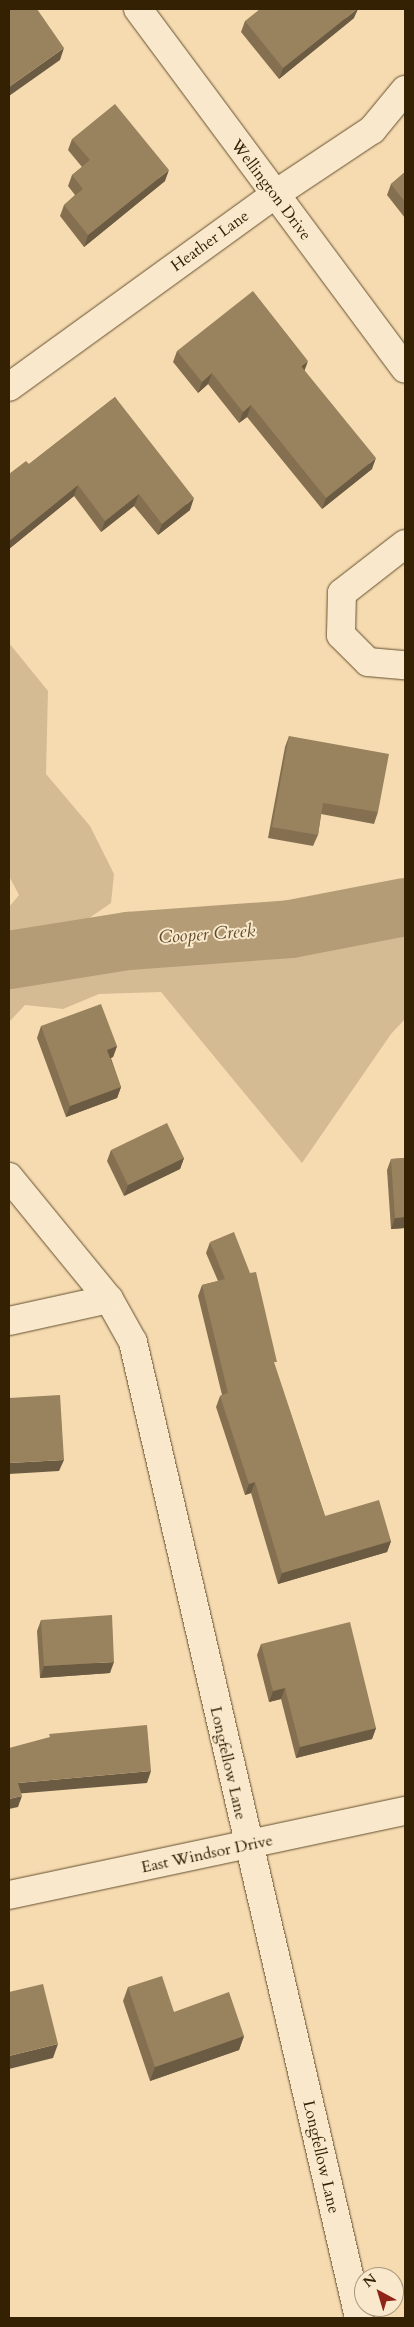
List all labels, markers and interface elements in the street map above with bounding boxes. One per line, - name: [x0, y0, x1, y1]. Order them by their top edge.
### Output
- street label: Wellington Drive: [227, 136, 315, 244]
- street label: Heather Lane: [167, 206, 253, 276]
- water label: Cooper Creek: [158, 921, 256, 949]
- street label: Longfellow Lane: [206, 1705, 250, 1821]
- street label: East Windsor Drive: [139, 1831, 275, 1877]
- street label: Longfellow Lane: [299, 2099, 343, 2215]
- north arrow: [354, 2267, 404, 2317]
- text: N: [359, 2270, 381, 2292]

